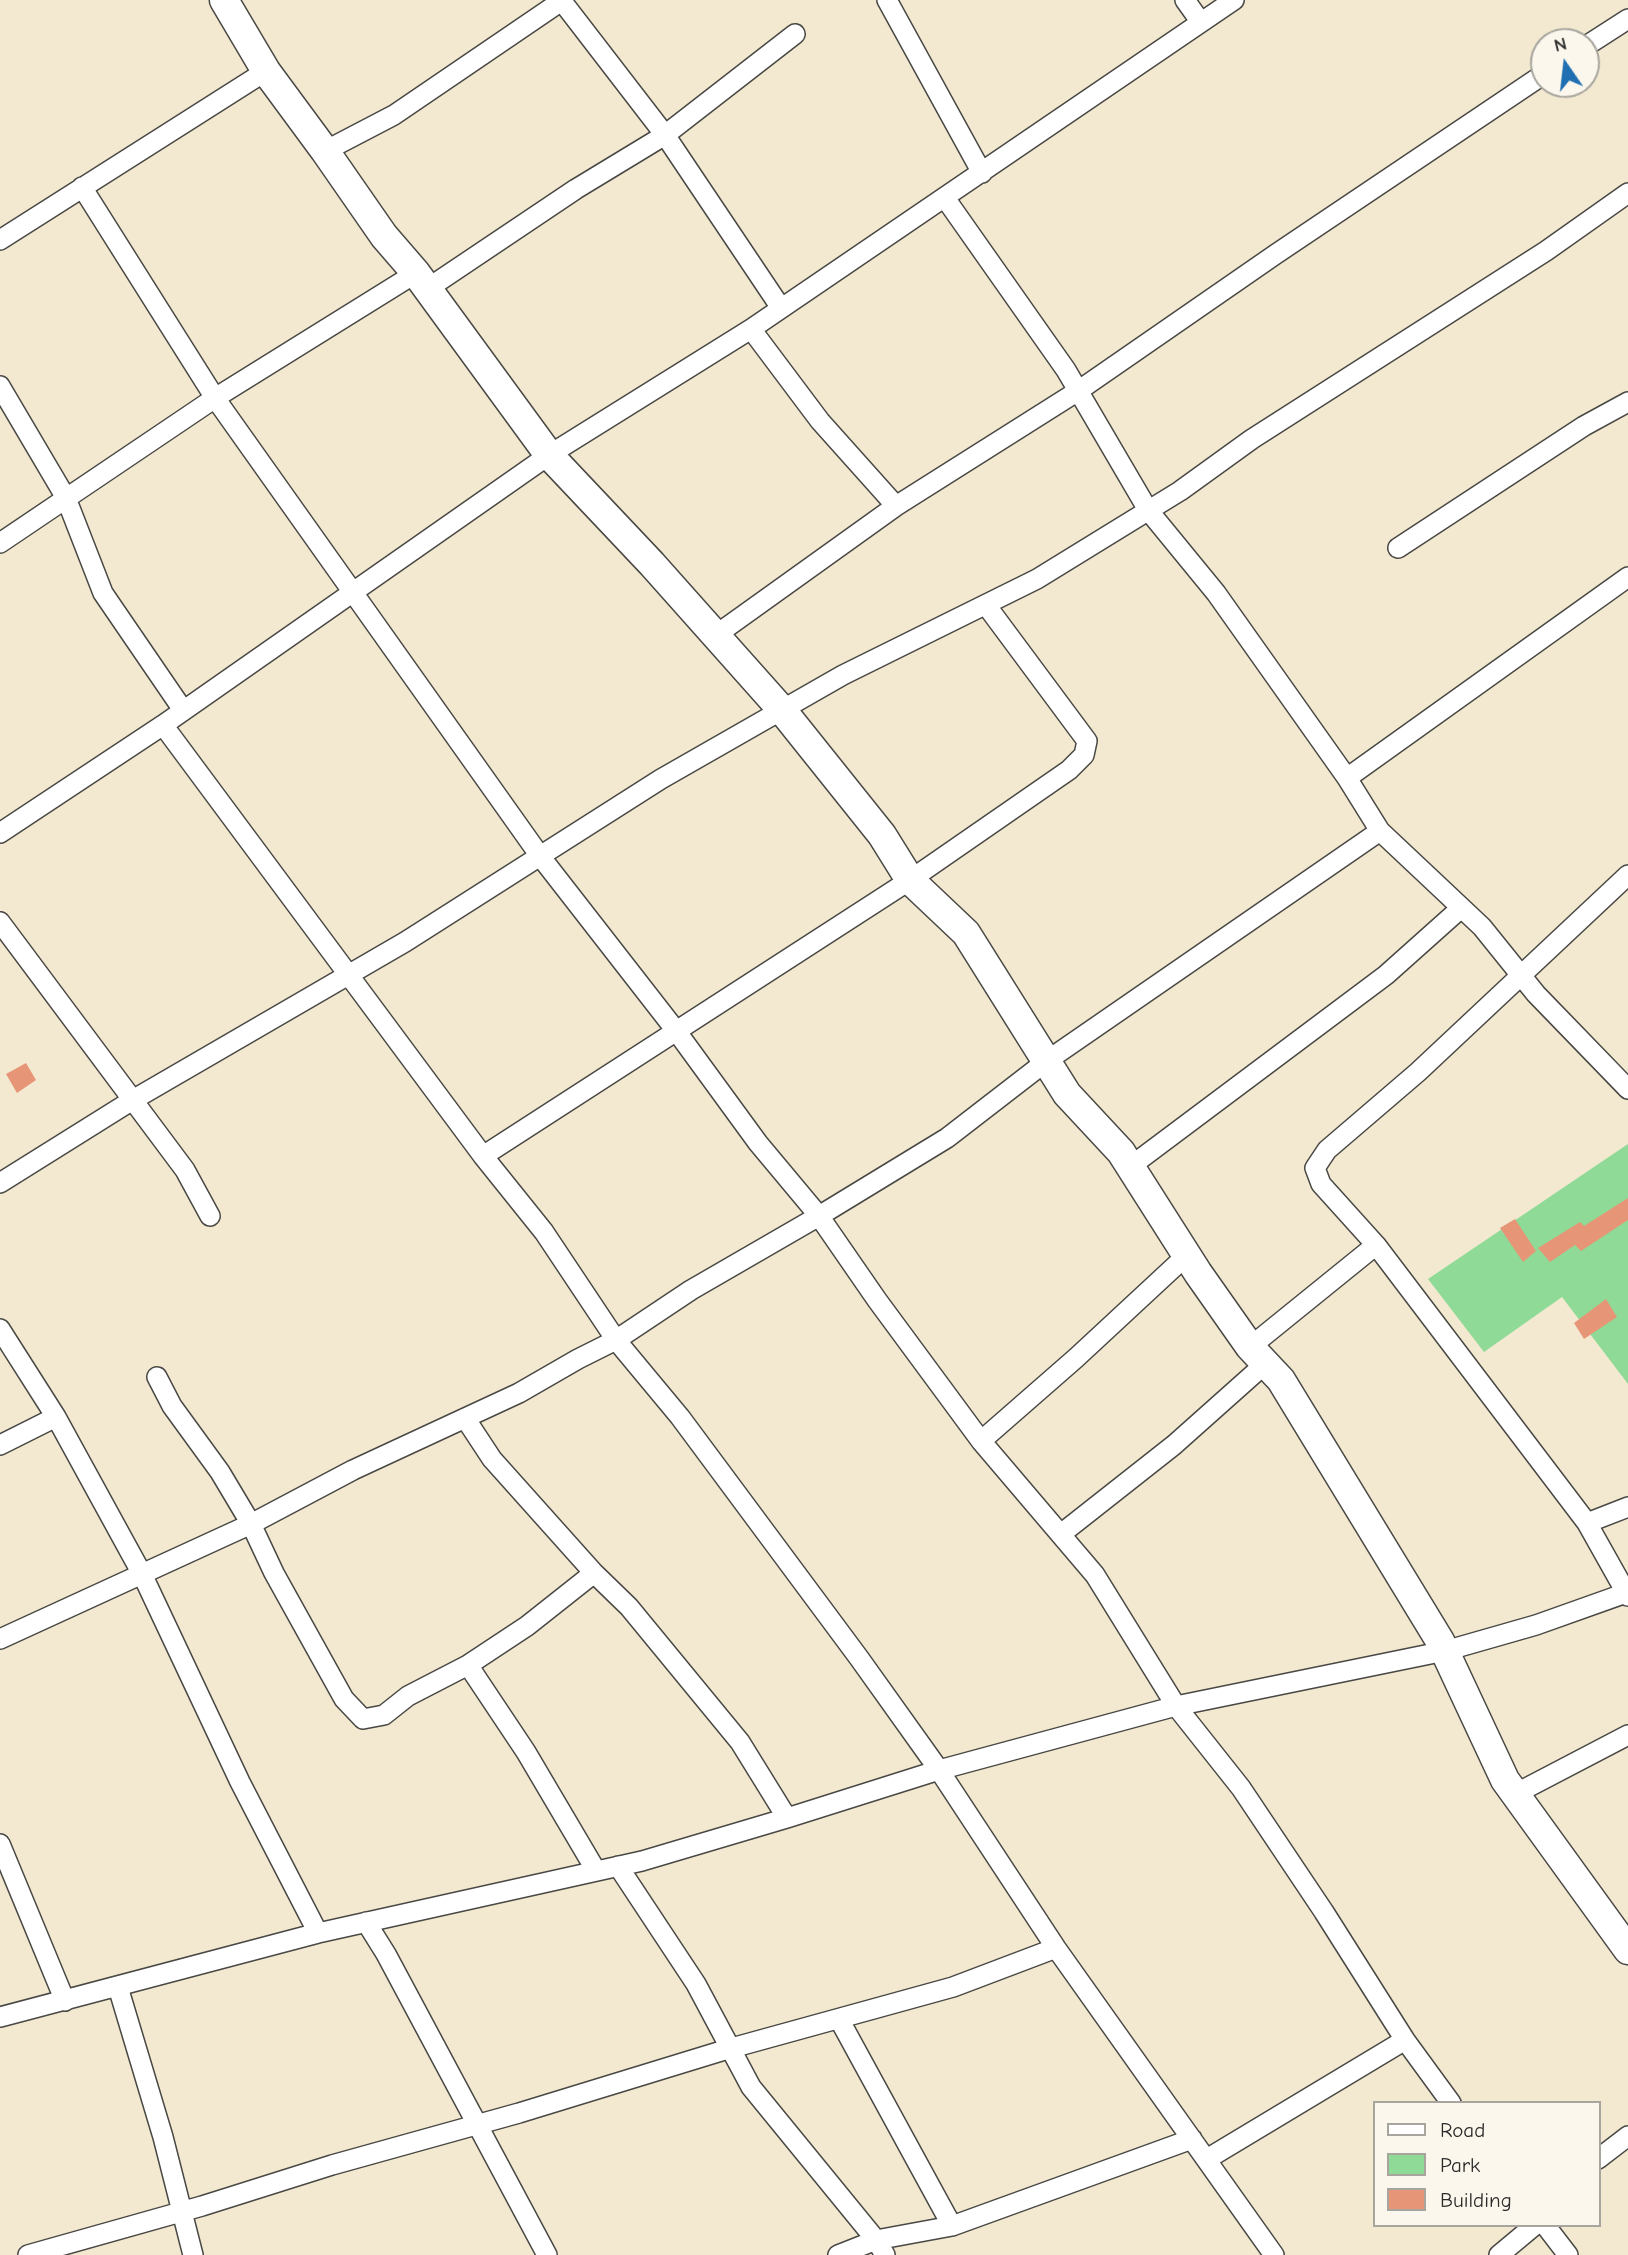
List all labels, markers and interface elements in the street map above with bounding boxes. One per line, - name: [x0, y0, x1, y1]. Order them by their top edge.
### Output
- north arrow: [1530, 28, 1600, 98]
- text: N: [1552, 32, 1569, 57]
- legend: [1372, 2101, 1600, 2227]
- text: Road: [1440, 2118, 1485, 2142]
- text: Park: [1440, 2153, 1480, 2177]
- text: Building: [1440, 2188, 1512, 2212]

